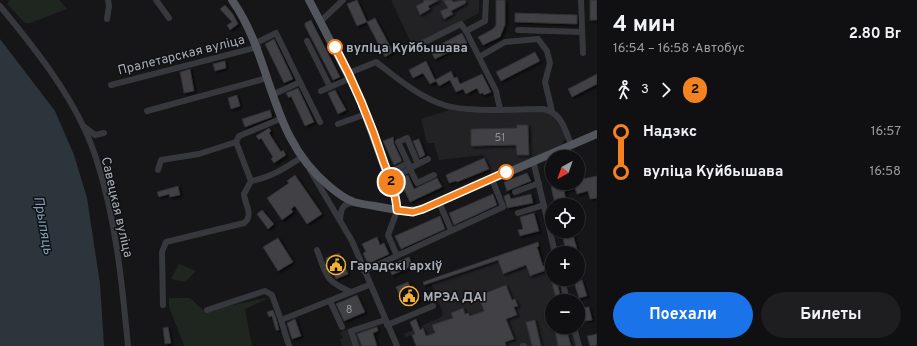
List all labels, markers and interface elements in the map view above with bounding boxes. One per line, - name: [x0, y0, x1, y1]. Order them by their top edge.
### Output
- text: 4 мин: [613, 12, 676, 39]
- text: 2.80 Br: [849, 25, 901, 44]
- street label: Пралетарская вуліца: [116, 32, 247, 79]
- marker: вуліца Куйбышава: [327, 39, 343, 55]
- place label: вуліца Куйбышава: [346, 41, 468, 57]
- text: 16:54 – 16:58 · Автобус: [613, 41, 745, 57]
- icon: walk: [613, 79, 635, 101]
- icon: forward: [655, 79, 677, 101]
- text: 2: [691, 81, 699, 98]
- text: 3: [641, 82, 649, 98]
- text: Надэкс: [643, 123, 697, 142]
- text: 16:57: [871, 124, 901, 140]
- house number: 51: [495, 131, 505, 145]
- north arrow: [545, 150, 585, 190]
- map controls: [545, 150, 585, 334]
- street label: Савецкая вуліца: [97, 156, 135, 259]
- text: вуліца Куйбышава: [643, 163, 783, 182]
- unlabelled marker: [498, 164, 514, 180]
- text: 16:58: [869, 164, 901, 180]
- line badge: 2: [378, 169, 404, 195]
- text: 2: [387, 173, 395, 190]
- water label: Прыпяць: [29, 195, 56, 256]
- button: locate: [545, 198, 585, 238]
- button: +: [545, 246, 585, 286]
- public building icon: Гарадскі архіў: [325, 254, 347, 276]
- place label: Гарадскі архіў: [350, 259, 443, 275]
- public building icon: МРЭА ДАІ: [398, 285, 420, 307]
- place label: МРЭА ДАІ: [423, 290, 486, 306]
- button: Поехали: [613, 292, 753, 338]
- button: Билеты: [761, 292, 901, 338]
- button: −: [545, 294, 585, 334]
- house number: 8: [346, 303, 352, 317]

